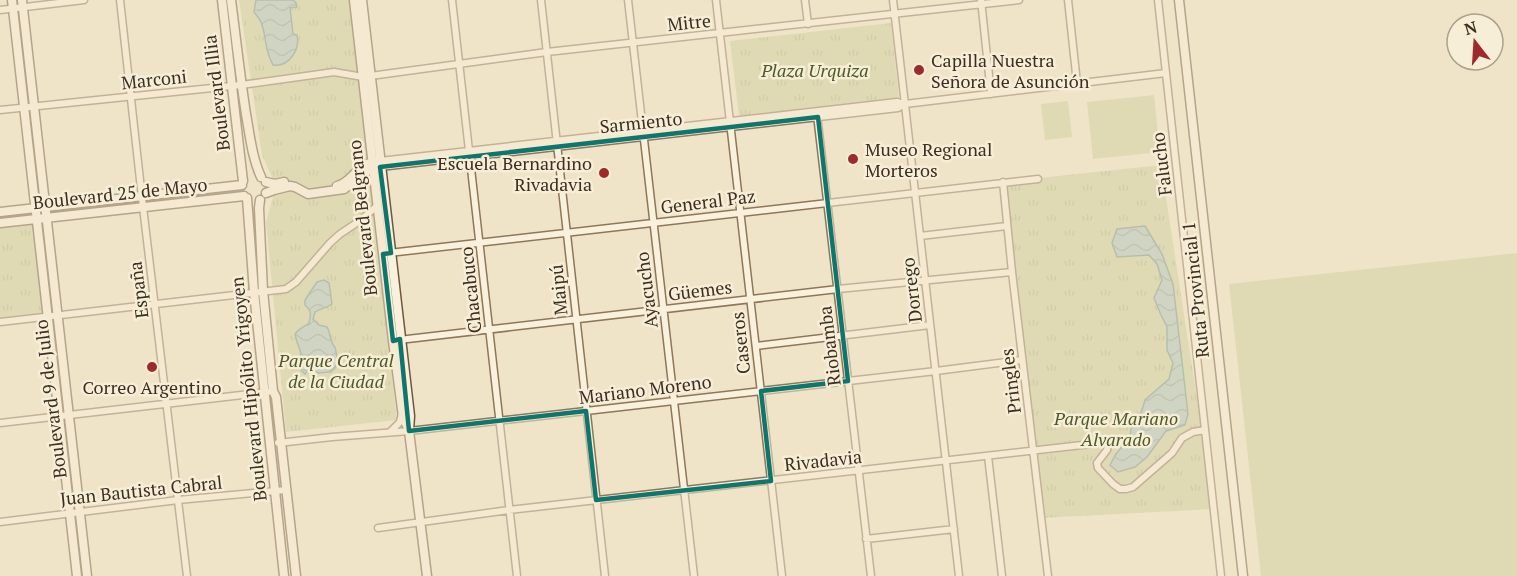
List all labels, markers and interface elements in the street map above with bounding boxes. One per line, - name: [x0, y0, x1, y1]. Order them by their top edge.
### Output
- street label: Mitre: [666, 8, 712, 36]
- north arrow: [1445, 12, 1505, 72]
- text: N: [1462, 15, 1480, 40]
- street label: Boulevard Illia: [197, 34, 235, 152]
- place label: Capilla Nuestra Señora de Asunción: [931, 48, 1090, 93]
- park label: Plaza Urquiza: [760, 58, 869, 82]
- marker: Capilla Nuestra Señora de Asunción: [912, 63, 926, 77]
- street label: Marconi: [120, 64, 188, 94]
- street label: Sarmiento: [598, 106, 684, 138]
- street label: Falucho: [1145, 131, 1177, 197]
- place label: Museo Regional Morteros: [865, 137, 992, 182]
- street label: Boulevard Belgrano: [342, 139, 382, 297]
- place label: Escuela Bernardino Rivadavia: [437, 151, 592, 196]
- marker: Museo Regional Morteros: [846, 152, 860, 166]
- marker: Escuela Bernardino Rivadavia: [597, 166, 611, 180]
- street label: Boulevard 25 de Mayo: [32, 172, 209, 214]
- street label: General Paz: [659, 183, 757, 219]
- street label: Ruta Provincial 1: [1176, 221, 1214, 359]
- street label: Chacabuco: [454, 245, 486, 334]
- street label: Ayacucho: [629, 250, 663, 330]
- street label: Dorrego: [895, 256, 927, 324]
- street label: España: [123, 260, 153, 320]
- street label: Maipú: [543, 264, 573, 316]
- street label: Güemes: [667, 274, 733, 306]
- street label: Boulevard Hipólito Yrigoyen: [224, 275, 272, 502]
- street label: Riobamba: [812, 305, 846, 387]
- street label: Caseros: [725, 311, 755, 375]
- street label: Boulevard 9 de Julio: [28, 318, 72, 480]
- street label: Pringles: [994, 347, 1026, 415]
- park label: Parque Central de la Ciudad: [277, 348, 394, 393]
- marker: Correo Argentino: [145, 360, 159, 374]
- street label: Mariano Moreno: [577, 369, 713, 409]
- place label: Correo Argentino: [82, 375, 222, 399]
- park label: Parque Mariano Alvarado: [1053, 406, 1178, 451]
- street label: Rivadavia: [783, 444, 863, 476]
- street label: Juan Bautista Cabral: [59, 470, 223, 510]

